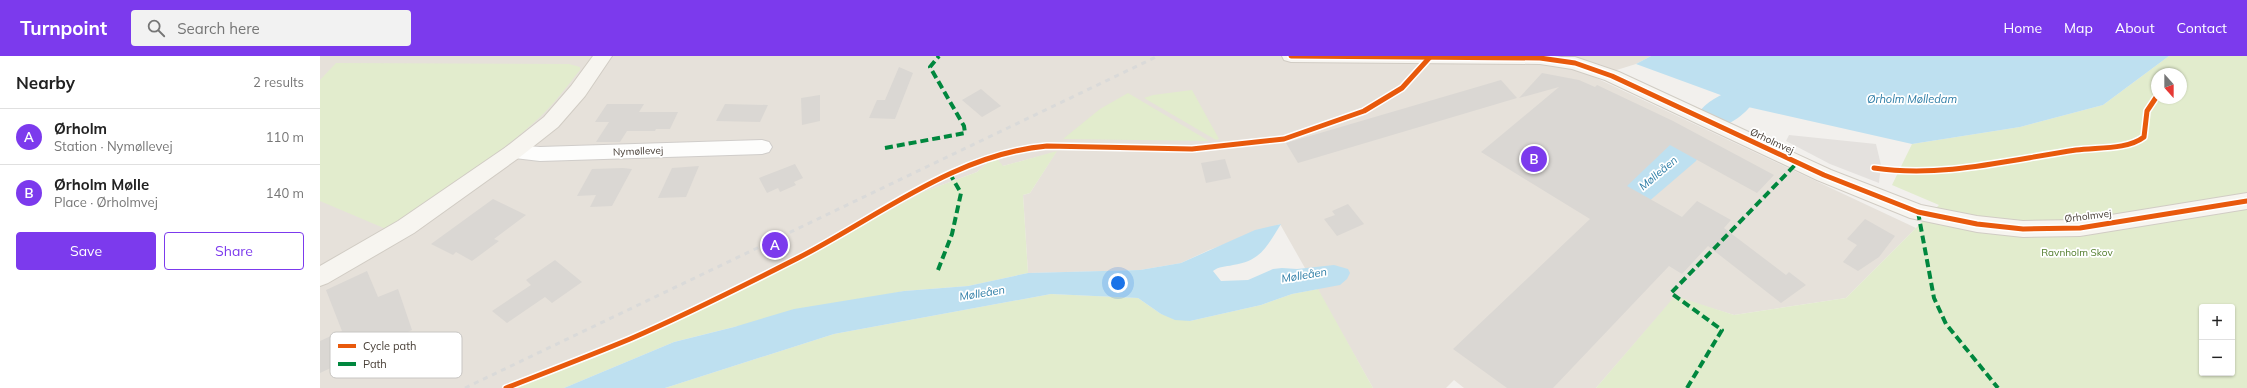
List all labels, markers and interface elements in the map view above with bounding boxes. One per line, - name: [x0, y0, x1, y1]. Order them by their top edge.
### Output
- search box: [131, 10, 411, 46]
- text: Turnpoint: [20, 16, 107, 40]
- icon: search: [145, 17, 167, 39]
- text: Search here: [177, 19, 260, 38]
- text: Home: [2003, 19, 2042, 37]
- text: Map: [2064, 19, 2093, 37]
- text: About: [2115, 19, 2155, 37]
- text: Contact: [2177, 19, 2227, 37]
- north arrow: [2151, 68, 2187, 104]
- text: Nearby: [16, 72, 75, 93]
- text: 2 results: [253, 74, 304, 90]
- water label: Ørholm Mølledam: [1867, 92, 1957, 106]
- text: Ørholm: [54, 119, 107, 138]
- street label: Ørholmvej: [1748, 125, 1796, 157]
- text: A: [24, 129, 34, 145]
- text: 110 m: [266, 129, 304, 145]
- text: Station · Nymøllevej: [54, 138, 173, 154]
- street label: Nymøllevej: [613, 144, 663, 158]
- pin: B: [1521, 144, 1547, 174]
- water label: Mølleåen: [1636, 153, 1680, 193]
- text: Ørholm Mølle: [54, 175, 149, 194]
- text: B: [25, 185, 33, 201]
- text: 140 m: [266, 185, 304, 201]
- text: Place · Ørholmvej: [54, 194, 158, 210]
- street label: Ørholmvej: [2064, 207, 2112, 225]
- pin: A: [762, 230, 788, 260]
- button: Save: [16, 232, 156, 270]
- button: Share: [164, 232, 304, 270]
- park label: Ravnholm Skov: [2041, 246, 2113, 259]
- water label: Mølleåen: [1280, 264, 1328, 286]
- your location: [1108, 273, 1128, 293]
- water label: Mølleåen: [958, 282, 1006, 304]
- map controls: [2199, 304, 2235, 376]
- button: +: [2199, 304, 2235, 340]
- legend: [330, 332, 462, 378]
- text: Cycle path: [363, 339, 416, 353]
- button: −: [2199, 340, 2235, 376]
- text: Path: [363, 357, 387, 371]

